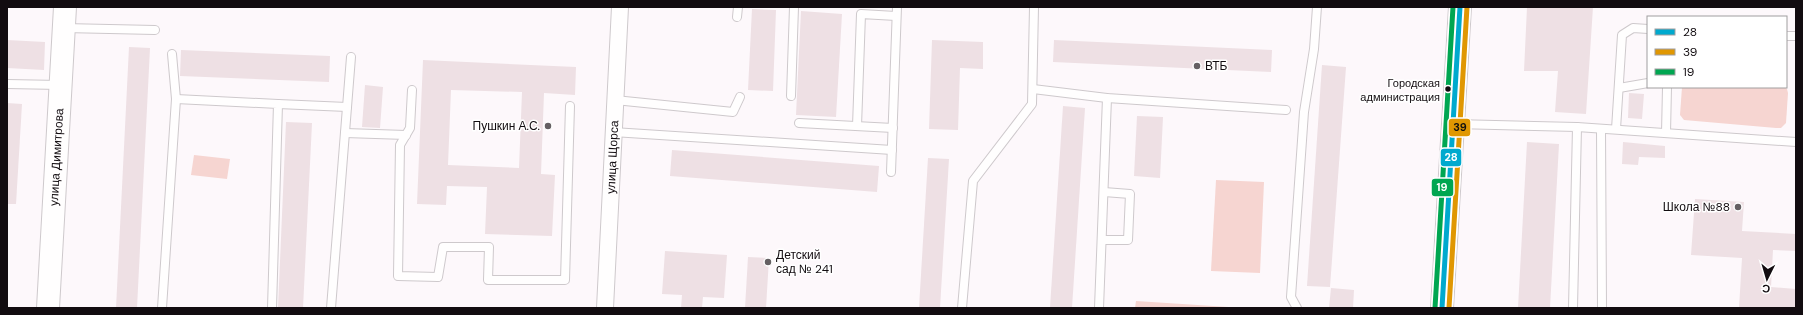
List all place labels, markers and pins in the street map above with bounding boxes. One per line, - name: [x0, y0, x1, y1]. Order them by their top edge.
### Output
- place label: ВТБ: [1205, 58, 1228, 74]
- marker: ВТБ: [1192, 61, 1202, 71]
- place label: Городская администрация: [1360, 76, 1440, 104]
- marker: Городская администрация: [1443, 84, 1453, 94]
- place label: Пушкин А.С.: [473, 118, 540, 134]
- marker: Пушкин А.С.: [543, 121, 553, 131]
- place label: Школа №88: [1663, 199, 1730, 215]
- marker: Школа №88: [1733, 202, 1743, 212]
- place label: Детский сад № 241: [776, 247, 833, 277]
- marker: Детский сад № 241: [763, 257, 773, 267]

